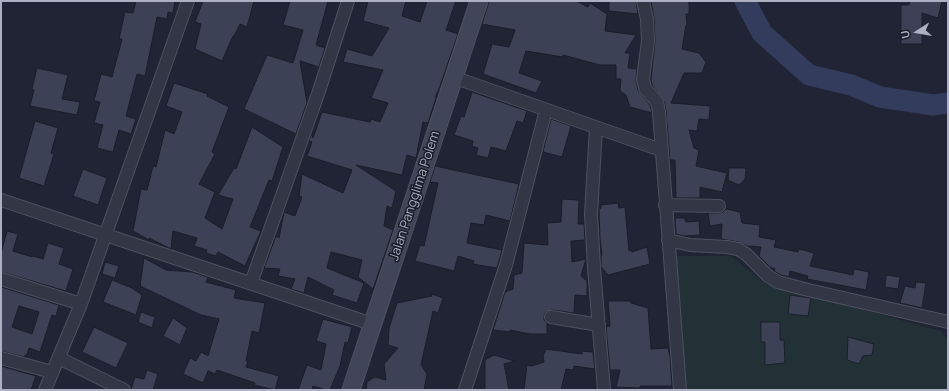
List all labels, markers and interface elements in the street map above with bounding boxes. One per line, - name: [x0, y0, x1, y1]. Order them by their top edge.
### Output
- north arrow: [897, 12, 937, 52]
- text: U: [897, 29, 913, 40]
- street label: Jalan Pangglima Polem: [387, 129, 443, 263]

